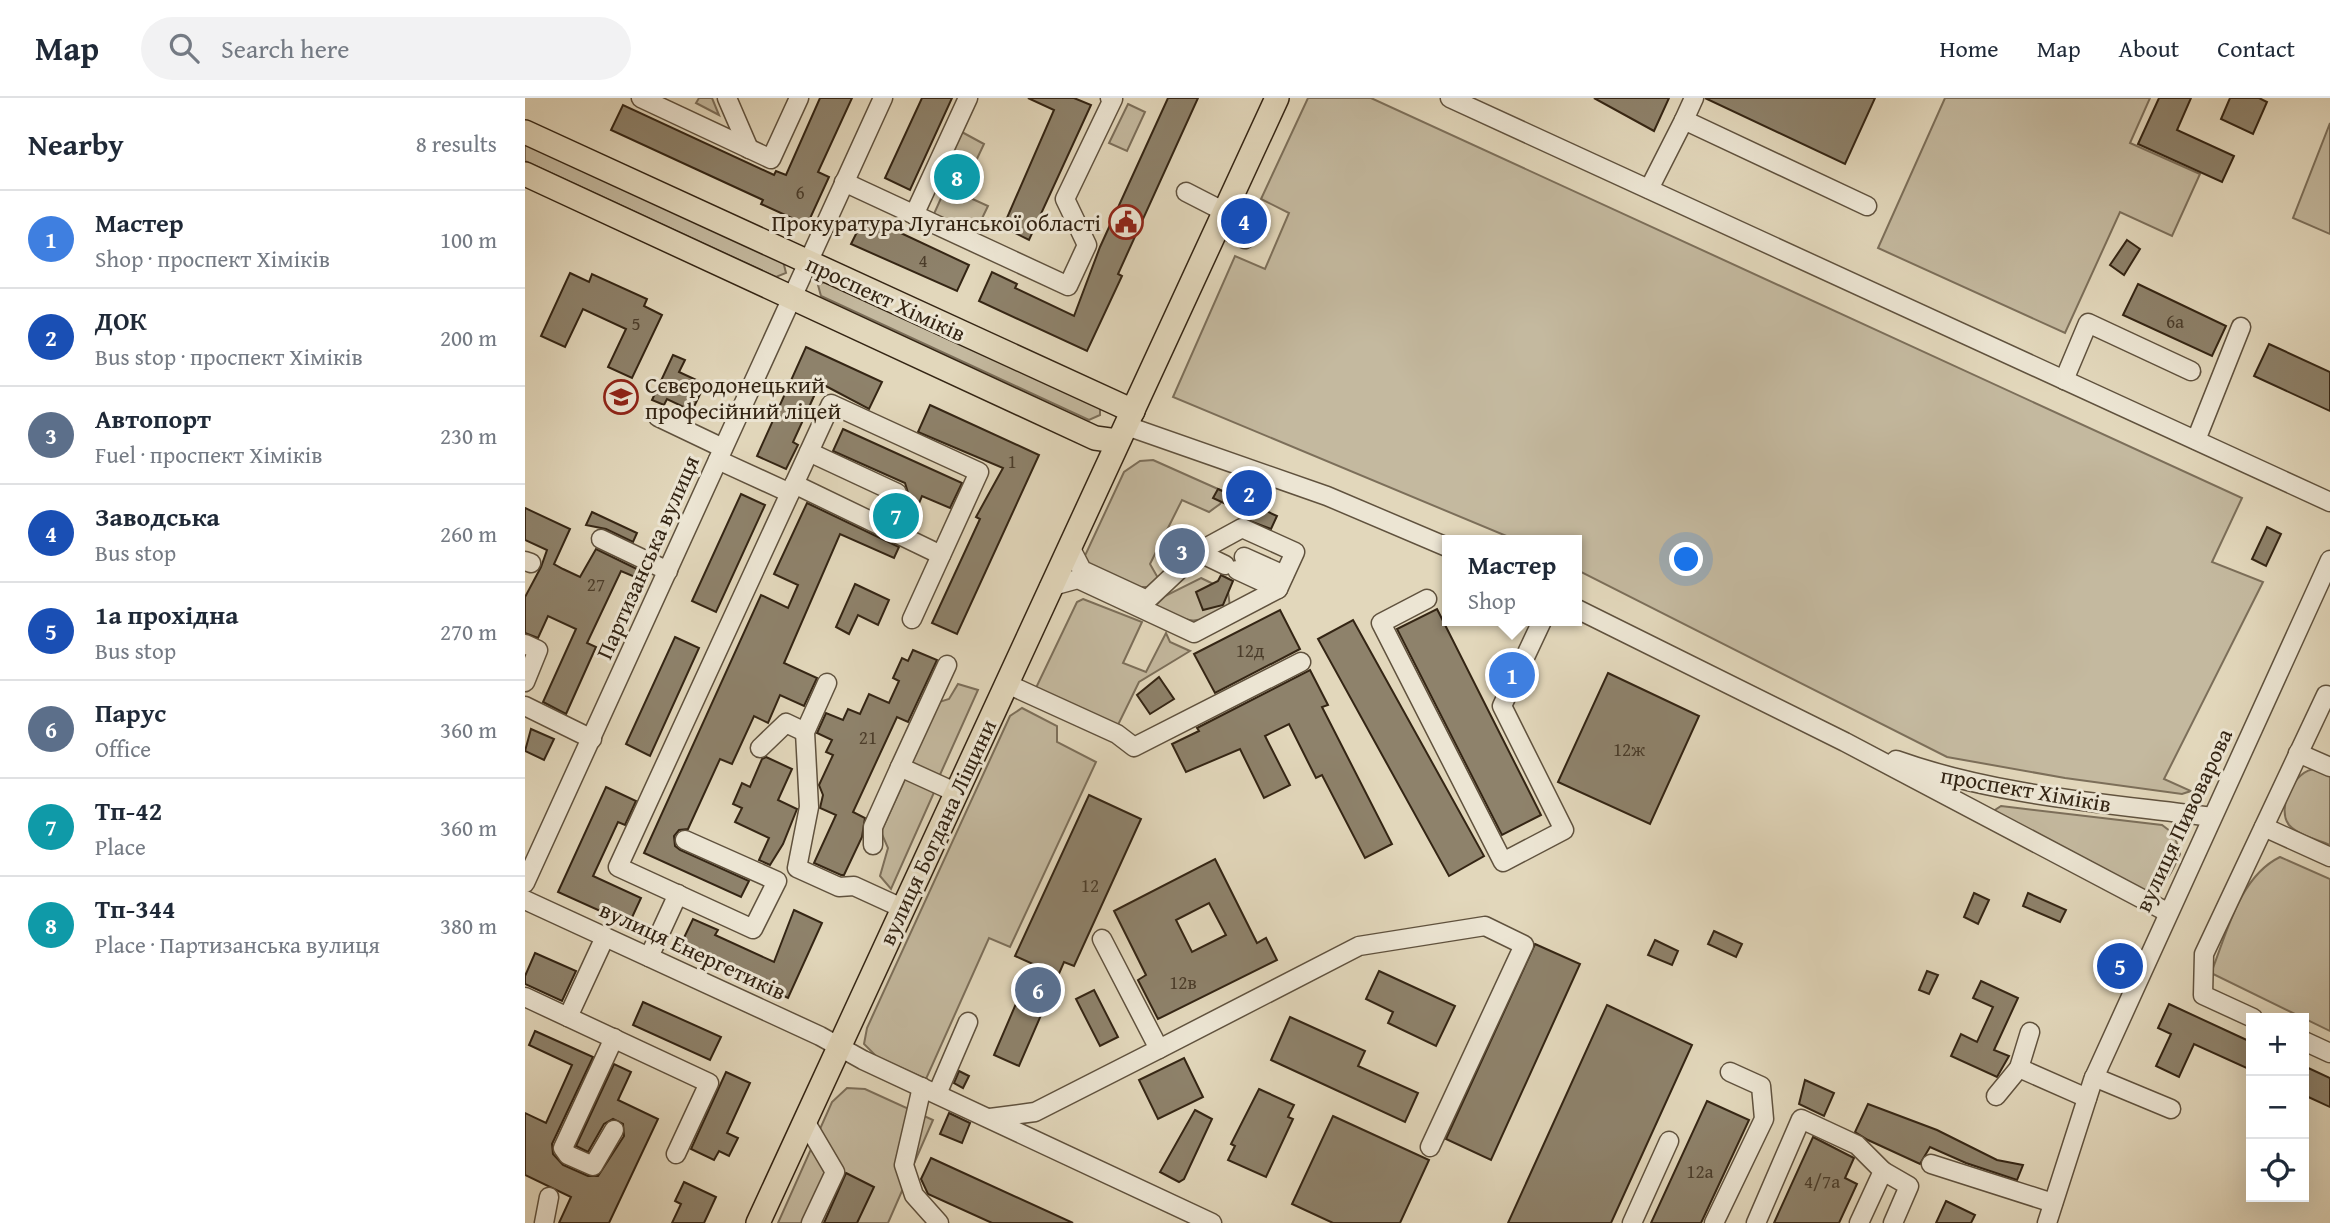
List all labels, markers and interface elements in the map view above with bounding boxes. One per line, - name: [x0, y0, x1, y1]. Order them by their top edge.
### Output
- search box: [141, 17, 631, 80]
- text: Map: [35, 24, 99, 72]
- icon: search: [165, 29, 203, 67]
- text: Search here: [221, 29, 349, 68]
- text: Home: [1940, 31, 1999, 66]
- text: Map: [2037, 31, 2081, 66]
- text: About: [2119, 31, 2179, 66]
- text: Contact: [2217, 31, 2295, 66]
- text: Nearby: [28, 122, 124, 166]
- text: 8 results: [416, 127, 497, 160]
- pin: 8: [934, 151, 980, 203]
- house number: 6: [795, 178, 805, 206]
- pin: 4: [1221, 195, 1267, 247]
- text: Мастер: [95, 203, 184, 242]
- public building icon: Прокуратура Луганської області: [1107, 203, 1145, 241]
- place label: Прокуратура Луганської області: [772, 206, 1101, 239]
- text: 1: [45, 223, 57, 256]
- text: 100 m: [440, 223, 497, 256]
- text: Shop · проспект Хіміків: [95, 242, 330, 275]
- house number: 4: [918, 246, 928, 274]
- street label: проспект Хіміків: [801, 247, 971, 349]
- text: ДОК: [95, 301, 147, 340]
- house number: 6а: [2166, 307, 2184, 335]
- house number: 5: [631, 309, 641, 337]
- text: 2: [45, 321, 57, 354]
- text: 200 m: [440, 321, 497, 354]
- text: Bus stop · проспект Хіміків: [95, 340, 363, 373]
- place label: Сєвєродонецький професійний ліцей: [645, 368, 841, 427]
- school or university icon: Сєвєродонецький професійний ліцей: [602, 378, 640, 416]
- text: Автопорт: [95, 399, 211, 438]
- text: 3: [45, 419, 57, 452]
- text: 230 m: [440, 419, 497, 452]
- text: Fuel · проспект Хіміків: [95, 438, 322, 471]
- house number: 1: [1007, 447, 1017, 475]
- street label: Партизанська вулиця: [587, 449, 707, 664]
- pin: 2: [1226, 467, 1272, 519]
- pin: 7: [873, 490, 919, 542]
- text: Заводська: [95, 497, 220, 536]
- text: 4: [45, 517, 57, 550]
- text: 260 m: [440, 517, 497, 550]
- pin: 3: [1159, 525, 1205, 577]
- popup: [1442, 535, 1582, 626]
- text: Bus stop: [95, 536, 176, 569]
- your location: [1669, 542, 1703, 576]
- text: Мастер: [1468, 545, 1556, 584]
- house number: 27: [587, 570, 605, 598]
- text: Shop: [1468, 584, 1516, 617]
- text: 1а прохідна: [95, 595, 239, 634]
- text: 5: [45, 615, 57, 648]
- text: 270 m: [440, 615, 497, 648]
- text: Bus stop: [95, 634, 176, 667]
- house number: 12д: [1236, 636, 1264, 664]
- pin: 1: [1489, 649, 1535, 701]
- text: Парус: [95, 693, 166, 732]
- text: 6: [45, 713, 57, 746]
- text: 360 m: [440, 713, 497, 746]
- street label: вулиця Богдана Ліщини: [870, 713, 1004, 950]
- house number: 21: [859, 723, 877, 751]
- street label: вулиця Пивоварова: [2126, 723, 2240, 917]
- text: Office: [95, 732, 151, 765]
- house number: 12ж: [1613, 735, 1645, 763]
- street label: проспект Хіміків: [1938, 758, 2114, 820]
- text: Тп-42: [95, 791, 162, 830]
- text: 7: [45, 811, 57, 844]
- text: 360 m: [440, 811, 497, 844]
- text: Place: [95, 830, 146, 863]
- house number: 12: [1081, 871, 1099, 899]
- text: Тп-344: [95, 889, 176, 928]
- street label: вулиця Енергетиків: [594, 892, 792, 1008]
- text: 8: [45, 909, 57, 942]
- text: 380 m: [440, 909, 497, 942]
- text: Place · Партизанська вулиця: [95, 928, 380, 961]
- pin: 5: [2097, 940, 2143, 992]
- pin: 6: [1015, 964, 1061, 1016]
- house number: 12в: [1169, 968, 1197, 996]
- map controls: [2246, 1013, 2309, 1202]
- button: +: [2246, 1013, 2309, 1076]
- button: −: [2246, 1076, 2309, 1139]
- button: locate: [2246, 1139, 2309, 1202]
- house number: 12а: [1686, 1157, 1714, 1185]
- house number: 4/7a: [1804, 1167, 1840, 1195]

